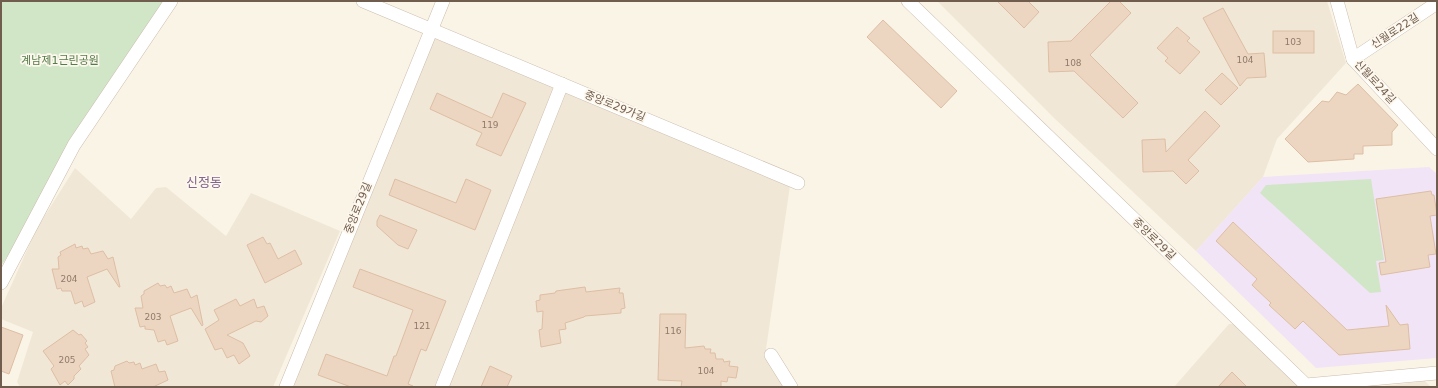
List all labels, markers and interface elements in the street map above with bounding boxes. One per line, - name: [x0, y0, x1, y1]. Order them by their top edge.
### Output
- street label: 신월로22길: [1369, 11, 1421, 51]
- house number: 103: [1284, 37, 1302, 47]
- park label: 계남제1근린공원: [21, 54, 99, 67]
- house number: 104: [1236, 55, 1254, 65]
- house number: 108: [1064, 58, 1082, 68]
- street label: 신월로24길: [1352, 58, 1398, 106]
- street label: 중앙로29가길: [583, 88, 647, 124]
- house number: 119: [481, 120, 499, 130]
- district label: 신정동: [186, 175, 222, 190]
- street label: 중앙로29길: [342, 180, 374, 236]
- street label: 중앙로29길: [1130, 215, 1178, 263]
- house number: 204: [60, 274, 78, 284]
- house number: 203: [144, 312, 162, 322]
- house number: 121: [413, 321, 431, 331]
- house number: 116: [664, 326, 682, 336]
- house number: 205: [58, 355, 76, 365]
- house number: 104: [697, 366, 715, 376]

